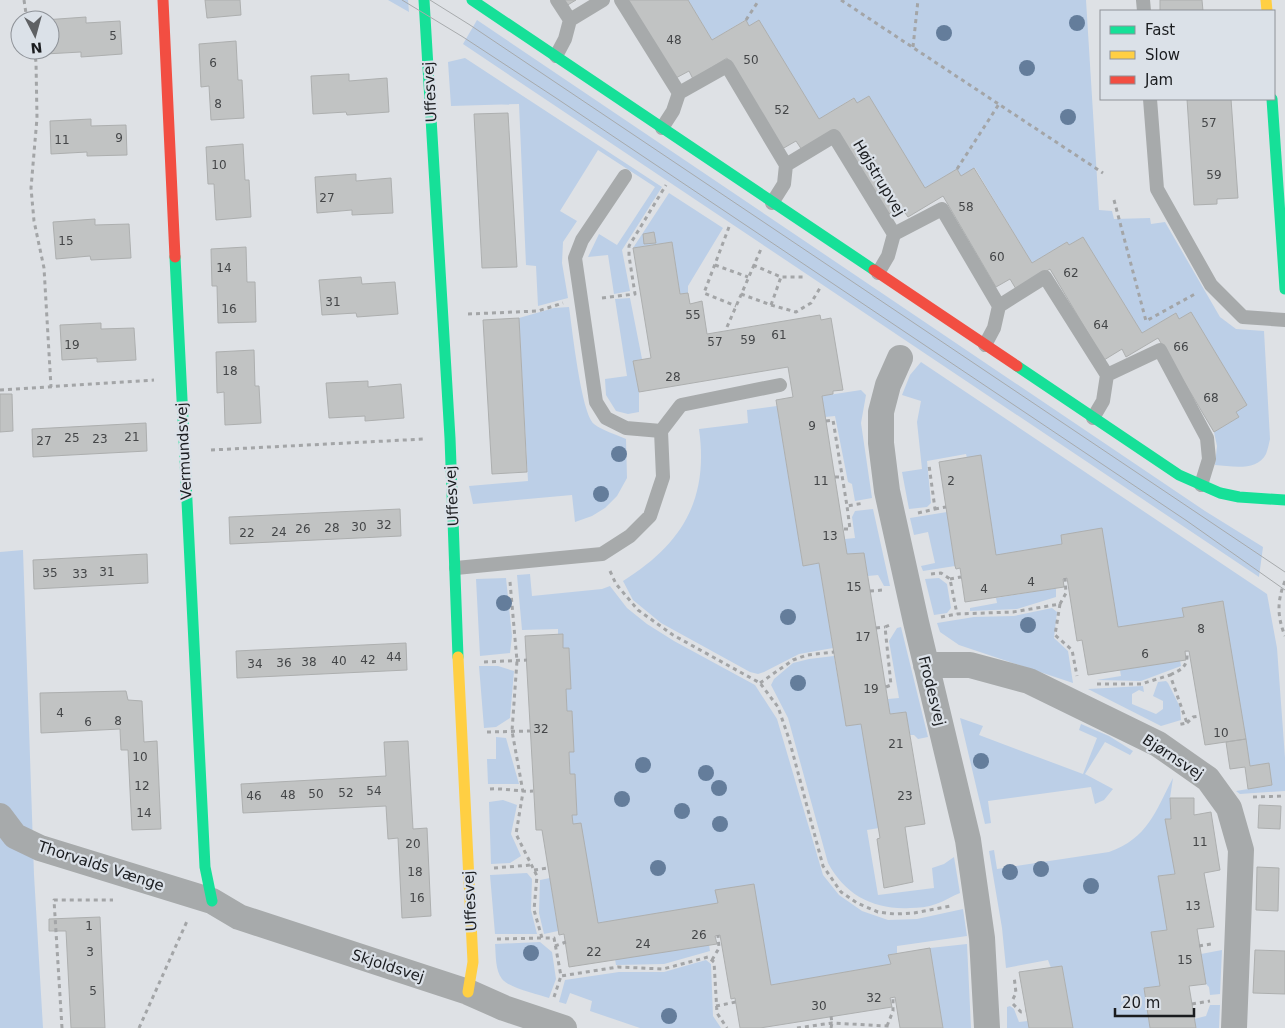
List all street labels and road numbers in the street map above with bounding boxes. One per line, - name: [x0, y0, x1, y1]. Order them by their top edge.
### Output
- street label: Uffesvej: [419, 61, 441, 123]
- street label: Højstrupvej: [849, 137, 909, 219]
- street label: Vermundsvej: [172, 402, 196, 500]
- street label: Uffesvej: [441, 465, 463, 527]
- street label: Frodesvej: [915, 654, 949, 728]
- street label: Bjørnsvej: [1139, 731, 1207, 783]
- street label: Thorvalds Vænge: [35, 837, 166, 895]
- street label: Uffesvej: [459, 870, 481, 932]
- street label: Skjoldsvej: [349, 946, 427, 986]

